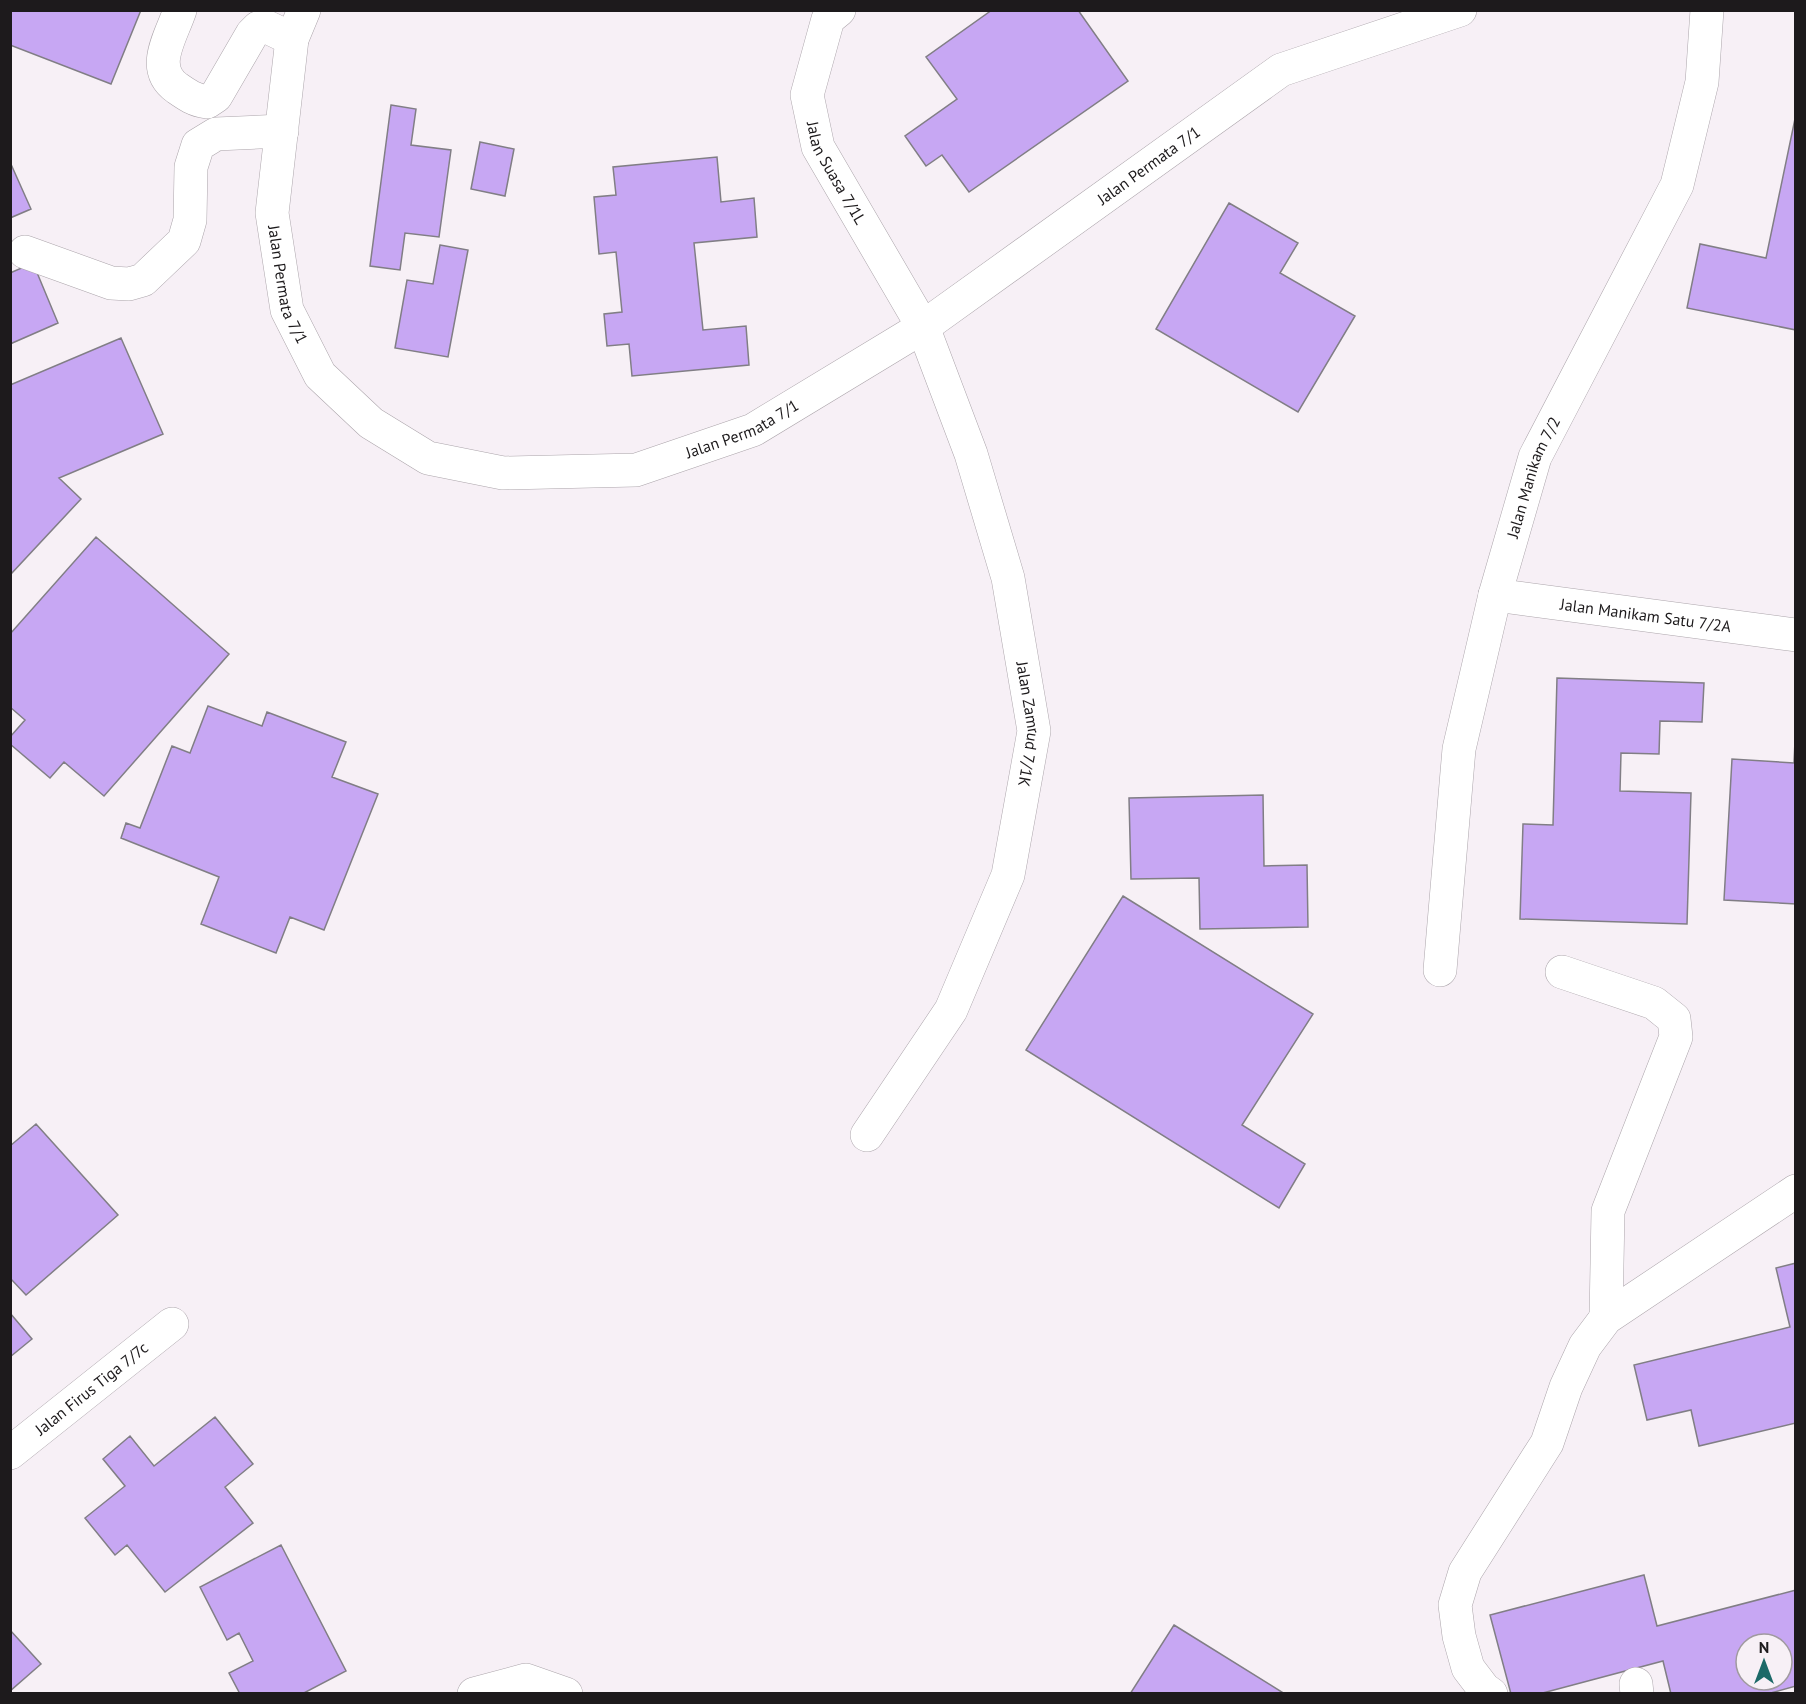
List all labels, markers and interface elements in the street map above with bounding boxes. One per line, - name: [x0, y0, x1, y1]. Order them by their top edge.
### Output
- street label: Jalan Suasa 7/1L: [803, 118, 871, 228]
- street label: Jalan Permata 7/1: [1092, 121, 1204, 209]
- street label: Jalan Permata 7/1: [264, 223, 312, 347]
- street label: Jalan Permata 7/1: [682, 395, 802, 463]
- street label: Jalan Manikam 7/2: [1502, 413, 1564, 541]
- street label: Jalan Manikam Satu 7/2A: [1558, 594, 1733, 636]
- street label: Jalan Zamrud 7/1K: [1012, 659, 1044, 789]
- street label: Jalan Firus Tiga 7/7c: [30, 1337, 152, 1440]
- north arrow: [1734, 1632, 1794, 1692]
- text: N: [1759, 1637, 1769, 1657]

